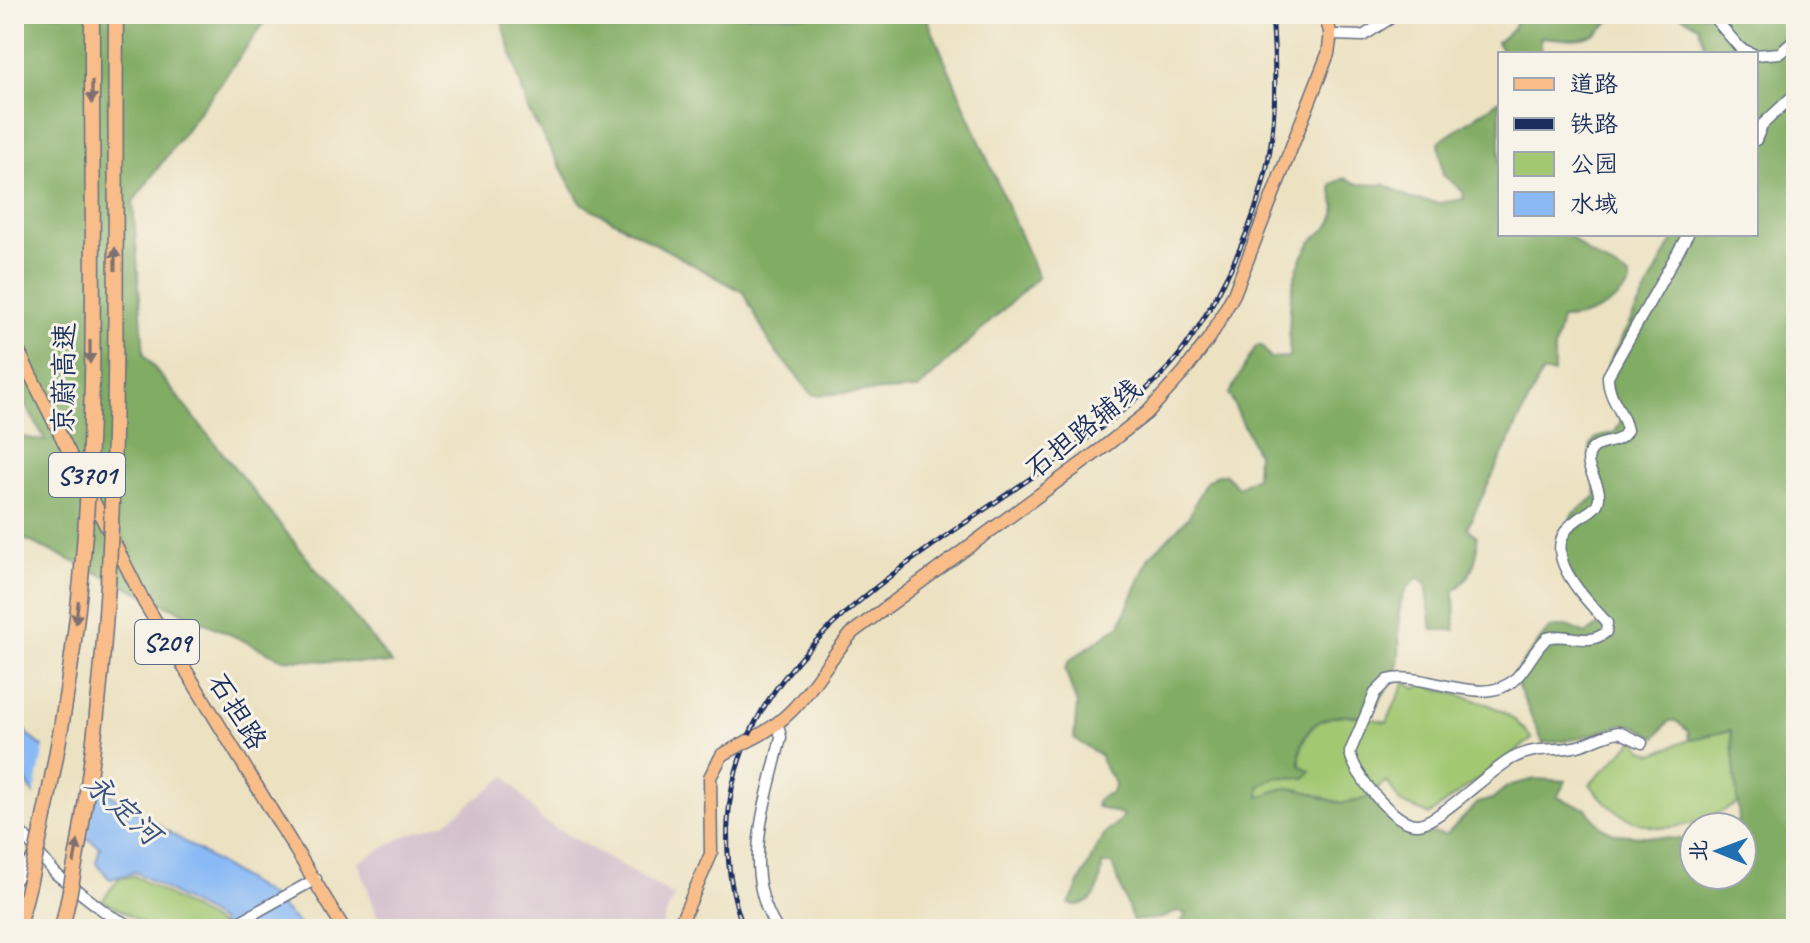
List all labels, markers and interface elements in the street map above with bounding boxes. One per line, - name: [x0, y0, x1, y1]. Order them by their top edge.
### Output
- legend: [1498, 52, 1758, 236]
- text: 道路: [1570, 69, 1618, 99]
- one-way arrow: [85, 80, 98, 105]
- text: 铁路: [1570, 109, 1618, 139]
- text: 公园: [1570, 149, 1618, 179]
- text: 水域: [1570, 189, 1618, 219]
- one-way arrow: [108, 246, 121, 271]
- street label: 京蔚高速: [45, 322, 82, 434]
- one-way arrow: [84, 340, 96, 365]
- street label: 石担路辅线: [1018, 371, 1149, 486]
- road number: S3701: [49, 453, 125, 497]
- one-way arrow: [70, 599, 83, 624]
- road number: S209: [135, 620, 199, 664]
- street label: 石担路: [200, 666, 275, 756]
- water label: 永定河: [77, 765, 173, 857]
- north arrow: [1678, 811, 1758, 891]
- one-way arrow: [70, 839, 82, 864]
- text: 北: [1685, 839, 1713, 862]

